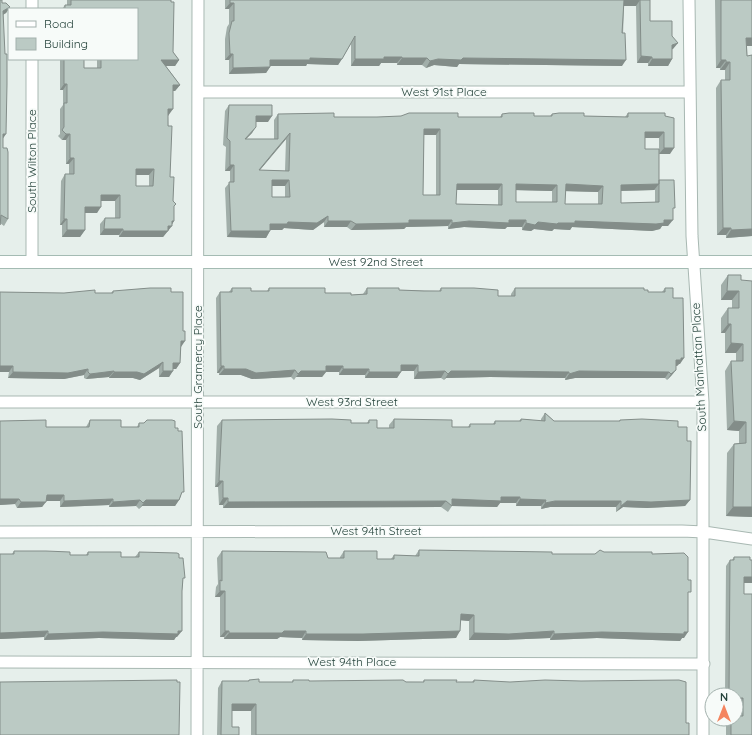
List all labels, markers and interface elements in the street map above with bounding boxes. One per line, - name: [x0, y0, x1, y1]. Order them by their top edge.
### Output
- legend: [8, 8, 138, 60]
- text: Road: [44, 16, 74, 31]
- text: Building: [44, 36, 88, 51]
- street label: West 91st Place: [401, 84, 487, 99]
- street label: South Wilton Place: [24, 109, 39, 213]
- street label: West 92nd Street: [329, 254, 423, 269]
- street label: South Manhattan Place: [688, 302, 709, 432]
- street label: South Gramercy Place: [190, 305, 205, 429]
- street label: West 93rd Street: [306, 394, 398, 409]
- street label: West 94th Street: [330, 523, 422, 538]
- street label: West 94th Place: [308, 654, 396, 669]
- north arrow: [704, 687, 744, 727]
- text: N: [720, 690, 728, 704]

